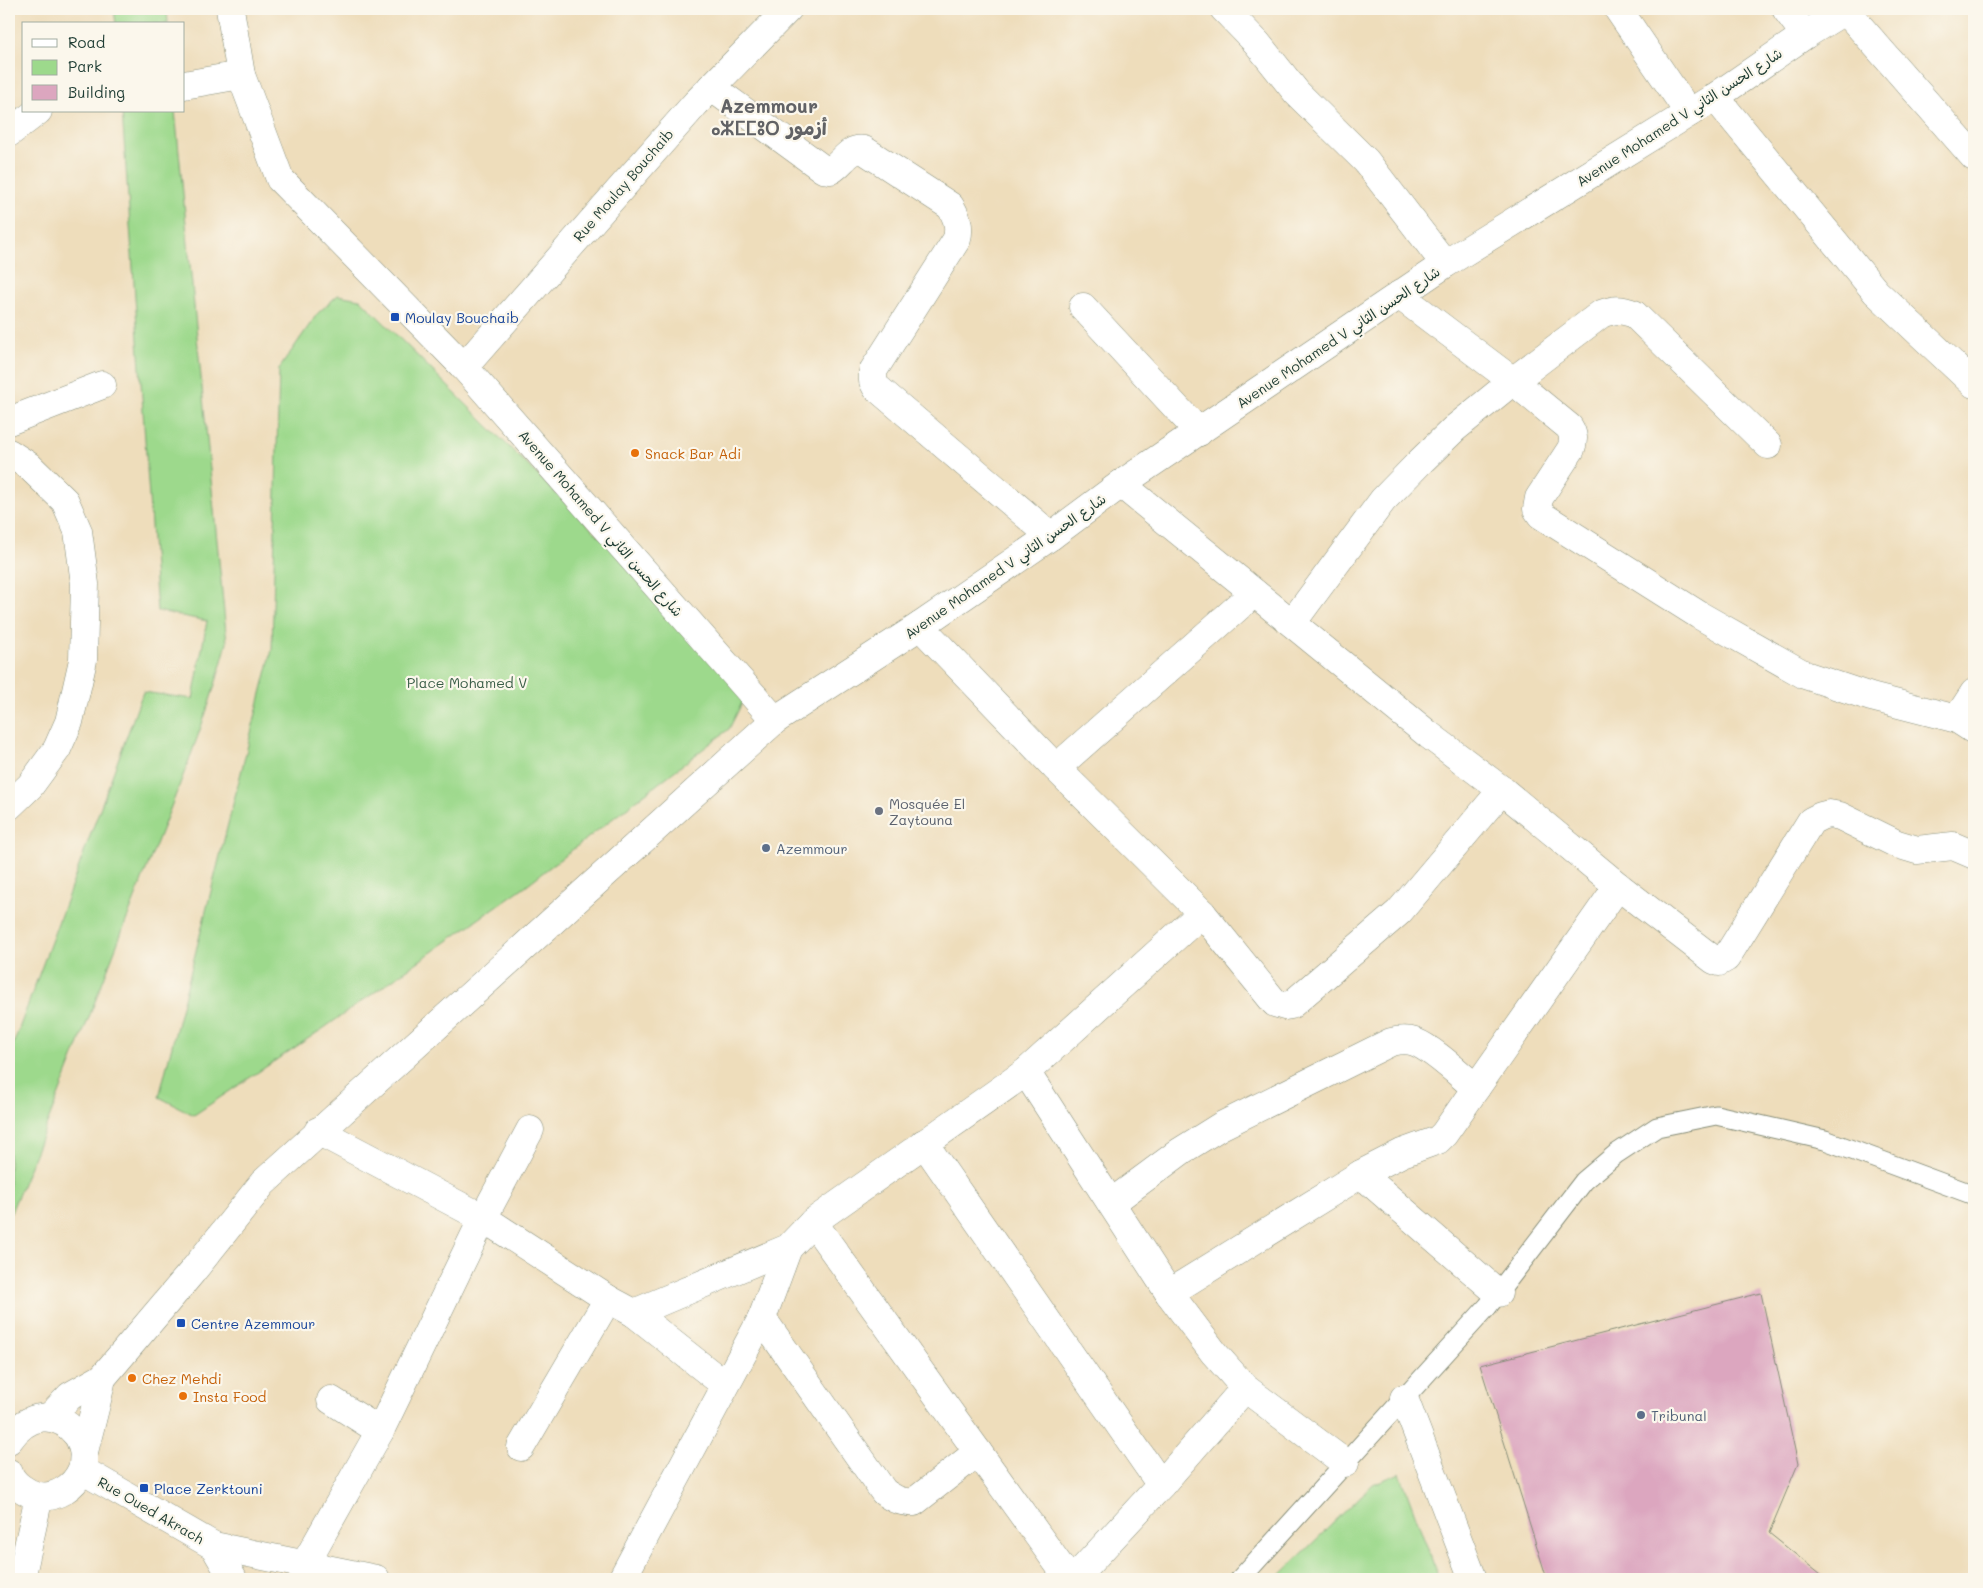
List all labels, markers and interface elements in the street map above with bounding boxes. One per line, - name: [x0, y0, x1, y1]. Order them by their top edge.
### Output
- legend: [22, 22, 185, 112]
- text: Road: [68, 32, 105, 52]
- street label: Avenue Mohamed V شارع الحسن الثاني: [1573, 43, 1788, 194]
- text: Park: [68, 56, 102, 76]
- text: Building: [68, 82, 125, 102]
- district label: Azemmour ⴰⵣⵎⵎⵓⵔ أزمور: [711, 93, 828, 141]
- street label: Rue Moulay Bouchaib: [569, 125, 677, 245]
- street label: Avenue Mohamed V شارع الحسن الثاني: [1233, 262, 1446, 416]
- place label: Moulay Bouchaib: [405, 308, 519, 327]
- marker: Moulay Bouchaib: [389, 311, 401, 323]
- street label: Avenue Mohamed V شارع الحسن الثاني: [512, 426, 687, 623]
- place label: Snack Bar Adi: [645, 444, 741, 463]
- marker: Snack Bar Adi: [629, 447, 641, 459]
- street label: Avenue Mohamed V شارع الحسن الثاني: [901, 489, 1112, 646]
- park label: Place Mohamed V: [407, 673, 527, 692]
- place label: Mosquée El Zaytouna: [889, 794, 965, 829]
- marker: Mosquée El Zaytouna: [873, 805, 885, 817]
- place label: Azemmour: [776, 839, 847, 858]
- marker: Azemmour: [760, 842, 772, 854]
- place label: Centre Azemmour: [191, 1314, 315, 1333]
- marker: Centre Azemmour: [175, 1317, 187, 1329]
- place label: Chez Mehdi: [142, 1369, 222, 1388]
- marker: Chez Mehdi: [126, 1372, 138, 1384]
- place label: Insta Food: [193, 1387, 266, 1406]
- marker: Insta Food: [177, 1390, 189, 1402]
- place label: Tribunal: [1651, 1406, 1707, 1425]
- marker: Tribunal: [1635, 1409, 1647, 1421]
- street label: Rue Oued Akrach: [94, 1472, 208, 1548]
- place label: Place Zerktouni: [154, 1479, 263, 1498]
- marker: Place Zerktouni: [138, 1482, 150, 1494]

